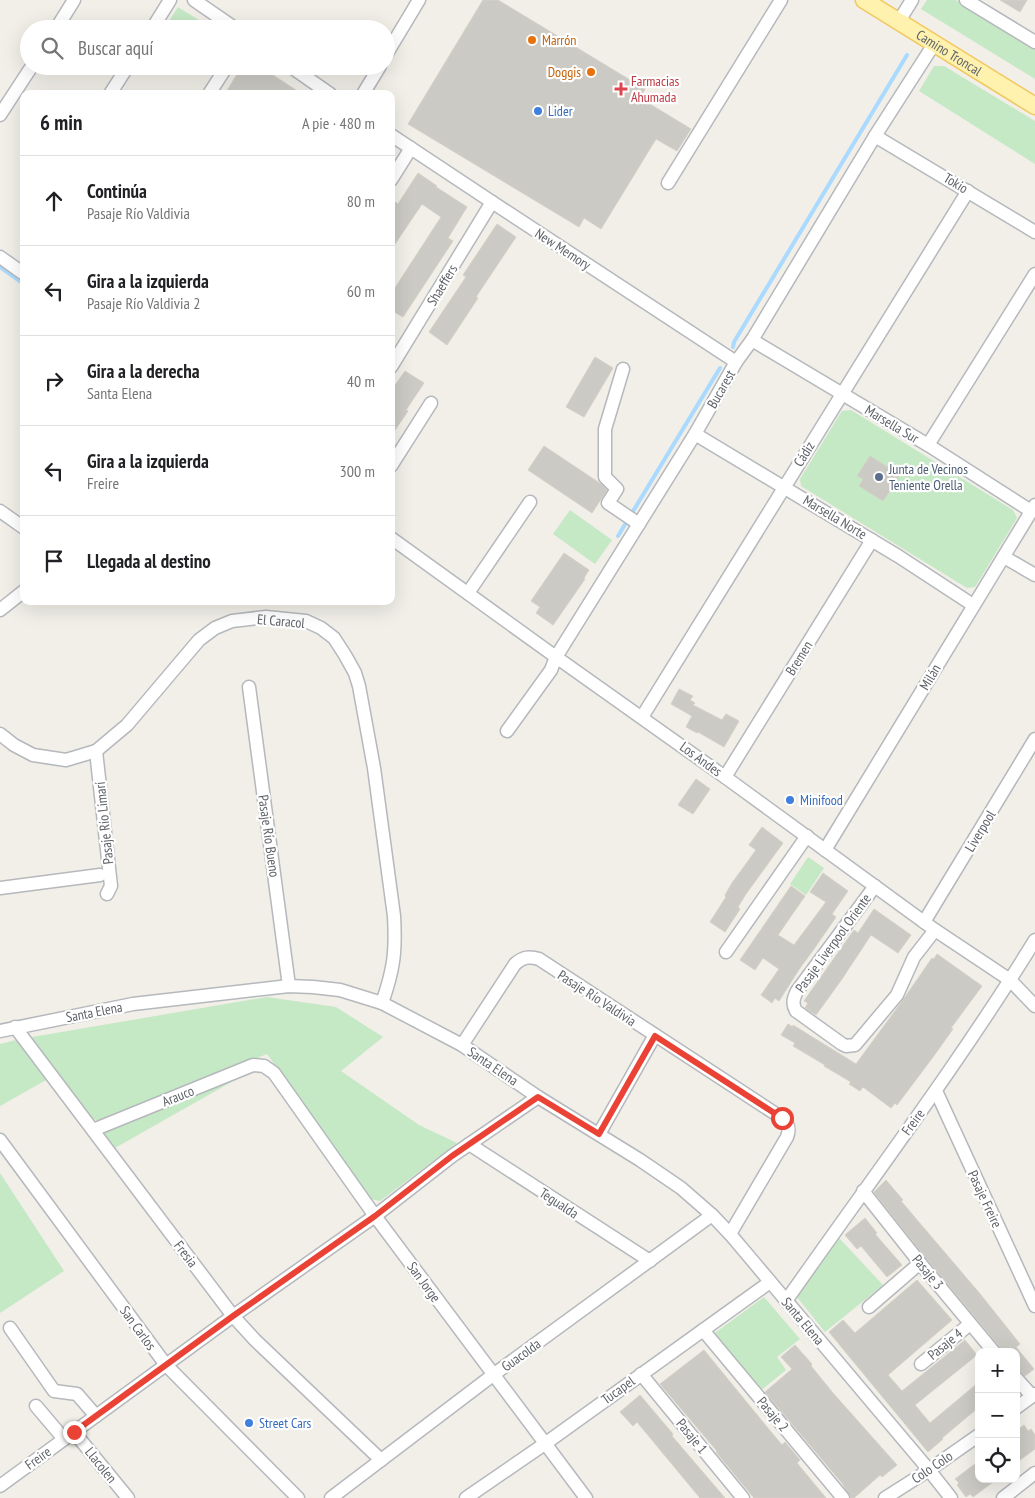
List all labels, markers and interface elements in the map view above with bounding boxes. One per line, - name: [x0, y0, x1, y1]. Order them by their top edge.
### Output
- search box: [20, 20, 395, 75]
- street label: Camino Troncal: [913, 26, 986, 80]
- place label: Marrón: [542, 31, 576, 49]
- icon: search: [38, 34, 66, 62]
- marker: Marrón: [526, 34, 538, 46]
- text: Buscar aquí: [78, 36, 153, 60]
- place label: Doggis: [548, 63, 581, 81]
- marker: Doggis: [585, 66, 597, 78]
- place label: Farmacias Ahumada: [631, 72, 680, 106]
- marker: Farmacias Ahumada: [615, 83, 627, 95]
- place label: Lider: [548, 102, 573, 120]
- marker: Lider: [532, 105, 544, 117]
- text: 6 min: [40, 109, 82, 136]
- text: A pie · 480 m: [302, 113, 375, 133]
- street label: Tokio: [940, 169, 972, 197]
- text: Continúa: [87, 179, 147, 203]
- icon: ahead: [40, 187, 68, 215]
- text: 80 m: [347, 191, 375, 211]
- text: Pasaje Río Valdivia: [87, 203, 190, 223]
- street label: New Memory: [532, 224, 595, 274]
- street label: Shaeffers: [423, 261, 461, 309]
- text: Gira a la izquierda: [87, 269, 209, 293]
- icon: left: [40, 277, 68, 305]
- text: 60 m: [347, 281, 375, 301]
- text: Pasaje Río Valdivia 2: [87, 293, 200, 313]
- text: Gira a la derecha: [87, 359, 200, 383]
- street label: Bucarest: [703, 366, 739, 411]
- icon: right: [40, 367, 68, 395]
- text: 40 m: [347, 371, 375, 391]
- text: Santa Elena: [87, 383, 152, 403]
- street label: Marsella Sur: [862, 401, 922, 447]
- street label: Cádiz: [789, 438, 819, 470]
- text: Gira a la izquierda: [87, 449, 209, 473]
- icon: left: [40, 457, 68, 485]
- place label: Junta de Vecinos Teniente Orella: [888, 460, 968, 494]
- text: 300 m: [340, 461, 375, 481]
- marker: Junta de Vecinos Teniente Orella: [873, 471, 885, 483]
- text: Freire: [87, 473, 119, 493]
- street label: Marsella Norte: [800, 491, 870, 543]
- icon: arrive: [40, 547, 68, 575]
- text: Llegada al destino: [87, 549, 211, 573]
- street label: El Caracol: [257, 610, 306, 632]
- street label: Bremen: [781, 637, 817, 679]
- street label: Milán: [915, 661, 945, 693]
- street label: Los Andes: [676, 738, 726, 781]
- street label: Pasaje Río Limarí: [91, 781, 117, 865]
- place label: Minifood: [800, 791, 843, 809]
- street label: Pasaje Río Bueno: [254, 794, 284, 878]
- marker: Minifood: [784, 794, 796, 806]
- street label: Liverpool: [961, 806, 1000, 855]
- street label: Pasaje Liverpool Oriente: [791, 890, 875, 996]
- street label: Pasaje Río Valdivia: [554, 966, 640, 1030]
- street label: Santa Elena: [64, 998, 124, 1026]
- street label: Santa Elena: [464, 1043, 522, 1089]
- street label: Arauco: [159, 1081, 197, 1111]
- street label: Freire: [897, 1105, 929, 1139]
- route start: [771, 1107, 794, 1130]
- street label: Pasaje Freire: [964, 1167, 1006, 1231]
- street label: Tegualda: [536, 1184, 582, 1222]
- street label: Fresia: [170, 1237, 202, 1271]
- street label: Pasaje 3: [908, 1251, 948, 1293]
- street label: San Jorge: [403, 1258, 445, 1306]
- street label: Santa Elena: [778, 1293, 828, 1349]
- street label: San Carlos: [116, 1302, 160, 1354]
- street label: Pasaje 4: [924, 1324, 967, 1364]
- street label: Guacolda: [498, 1335, 544, 1375]
- map controls: [975, 1348, 1020, 1483]
- button: +: [975, 1348, 1020, 1393]
- street label: Tucapel: [598, 1371, 639, 1408]
- street label: Pasaje 2: [753, 1393, 793, 1435]
- button: −: [975, 1393, 1020, 1438]
- place label: Street Cars: [259, 1414, 312, 1432]
- street label: Pasaje 1: [672, 1415, 712, 1457]
- marker: Street Cars: [243, 1417, 255, 1429]
- route end: [63, 1421, 86, 1444]
- button: locate: [975, 1438, 1020, 1483]
- street label: Freire: [21, 1442, 55, 1474]
- street label: Llacolen: [81, 1444, 121, 1486]
- street label: Colo Colo: [908, 1447, 956, 1487]

